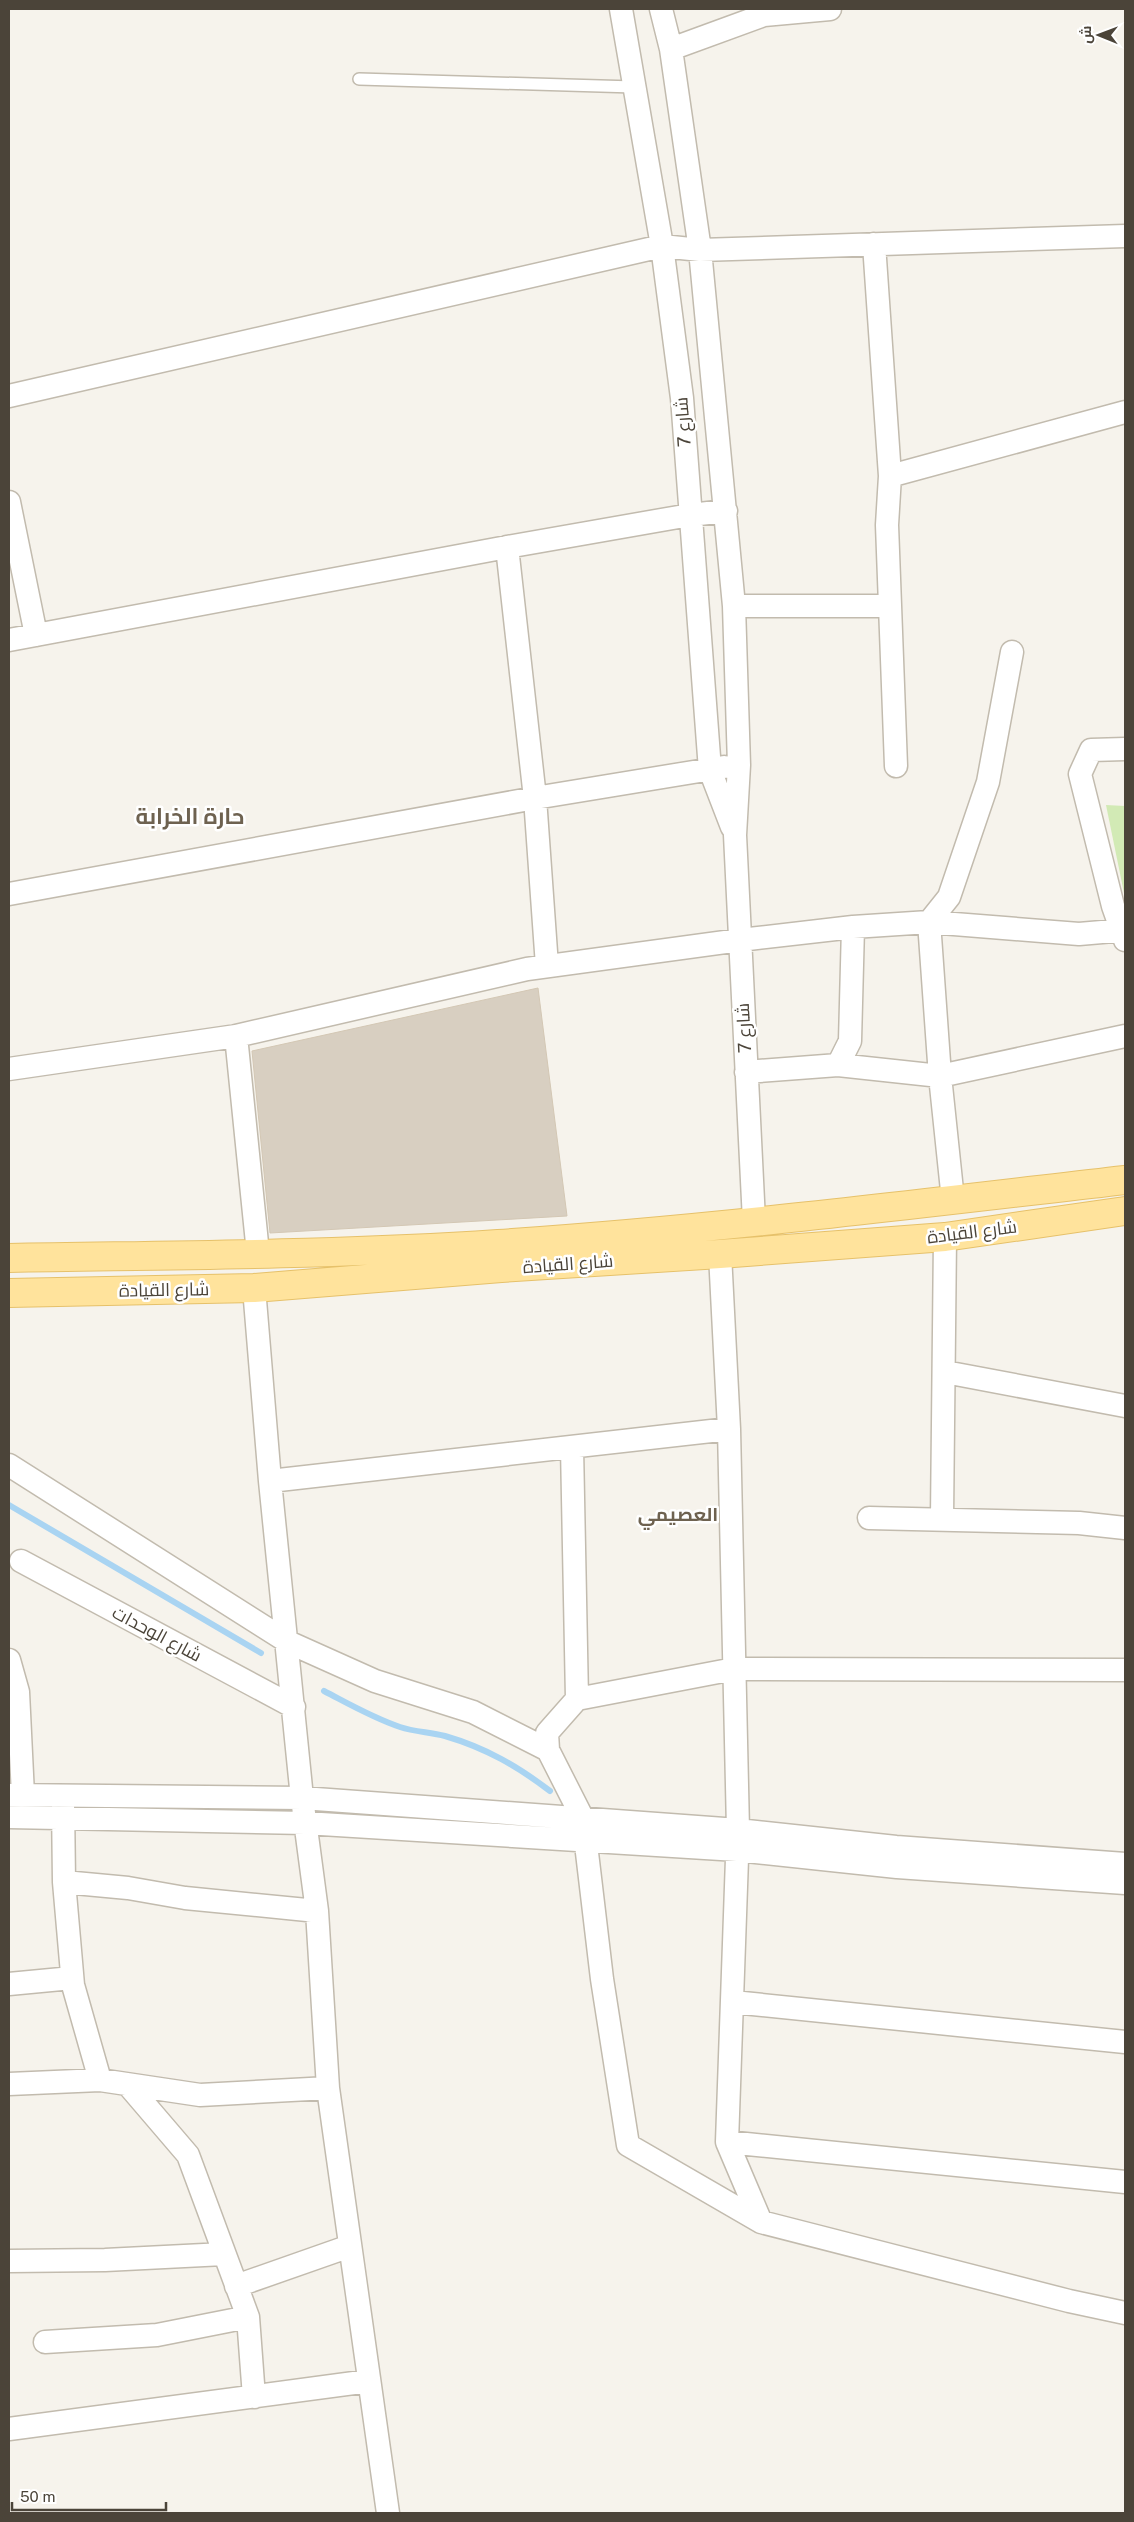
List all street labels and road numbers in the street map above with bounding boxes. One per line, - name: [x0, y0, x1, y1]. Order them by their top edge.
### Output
- street label: شارع 7: [670, 396, 697, 448]
- street label: شارع 7: [732, 1002, 757, 1054]
- street label: شارع القيادة: [926, 1216, 1018, 1249]
- street label: شارع القيادة: [522, 1250, 614, 1279]
- street label: شارع القيادة: [119, 1278, 209, 1303]
- street label: شارع الوحدات: [108, 1601, 205, 1668]

